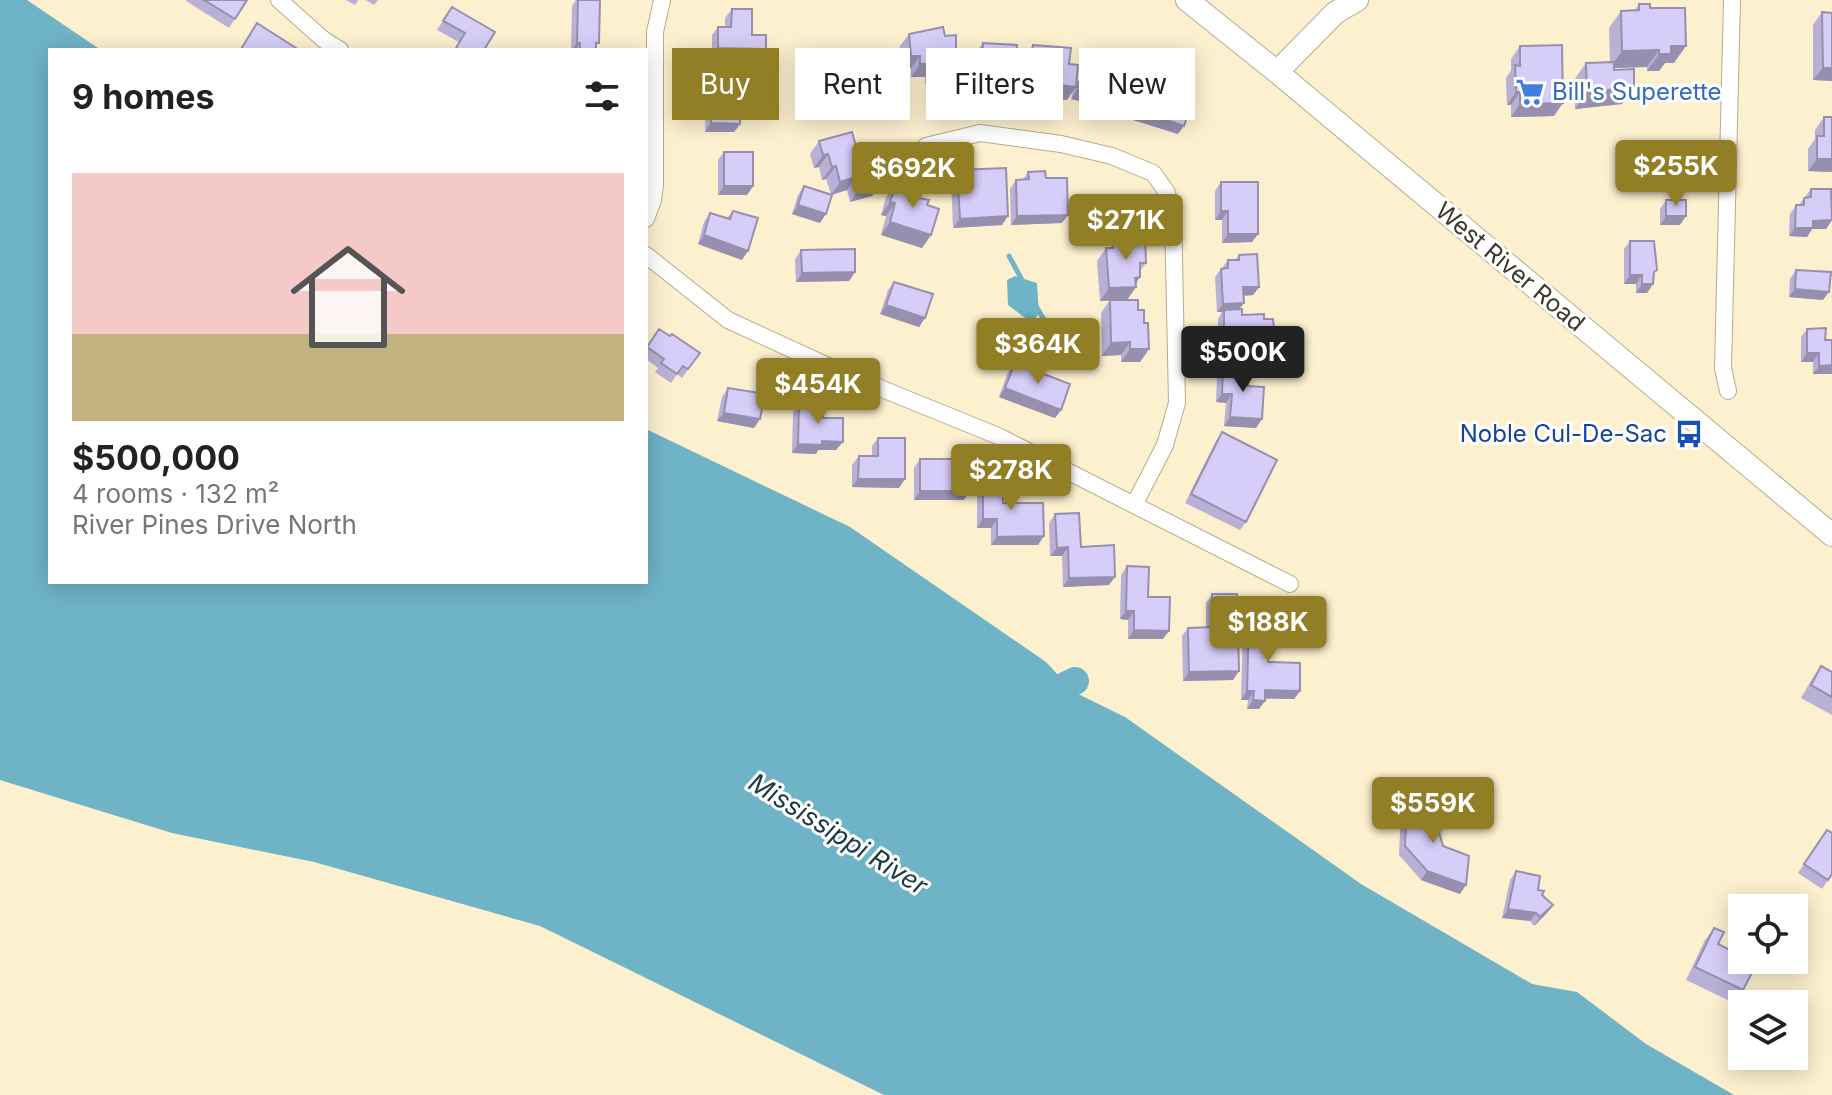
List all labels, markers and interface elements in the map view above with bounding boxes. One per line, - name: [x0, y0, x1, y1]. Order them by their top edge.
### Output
- chip: Buy: [672, 48, 779, 120]
- chip: Rent: [795, 48, 910, 120]
- chip: Filters: [926, 48, 1063, 120]
- chip: New: [1079, 48, 1195, 120]
- icon: filters: [580, 74, 624, 118]
- text: 9 homes: [72, 76, 214, 117]
- supermarket icon: Bill's Superette: [1515, 77, 1545, 107]
- place label: Bill's Superette: [1552, 77, 1722, 106]
- pin: $255K: [1620, 140, 1732, 208]
- pin: $692K: [857, 142, 969, 210]
- text: $255K: [1633, 150, 1719, 181]
- text: $692K: [870, 152, 956, 183]
- pin: $271K: [1070, 194, 1182, 262]
- street label: West River Road: [1430, 196, 1591, 337]
- text: $271K: [1087, 204, 1165, 235]
- icon: home: [276, 225, 420, 369]
- pin: $364K: [982, 318, 1094, 386]
- pin: $500K: [1187, 326, 1299, 394]
- text: $364K: [995, 328, 1081, 359]
- text: $500K: [1199, 336, 1287, 367]
- pin: $454K: [762, 358, 874, 426]
- text: $454K: [774, 368, 862, 399]
- place label: Noble Cul-De-Sac: [1460, 419, 1667, 448]
- bus stop icon: Noble Cul-De-Sac: [1674, 419, 1704, 449]
- text: $500,000: [72, 437, 240, 478]
- pin: $278K: [955, 444, 1067, 512]
- text: $278K: [969, 454, 1053, 485]
- text: 4 rooms · 132 m²: [72, 478, 279, 509]
- text: River Pines Drive North: [72, 509, 357, 540]
- pin: $188K: [1212, 596, 1324, 664]
- text: $188K: [1228, 606, 1308, 637]
- water label: Mississippi River: [743, 766, 934, 902]
- pin: $559K: [1377, 777, 1489, 845]
- text: $559K: [1390, 787, 1476, 818]
- map controls: [1728, 894, 1808, 1070]
- button: locate: [1728, 894, 1808, 974]
- button: layers: [1728, 990, 1808, 1070]

